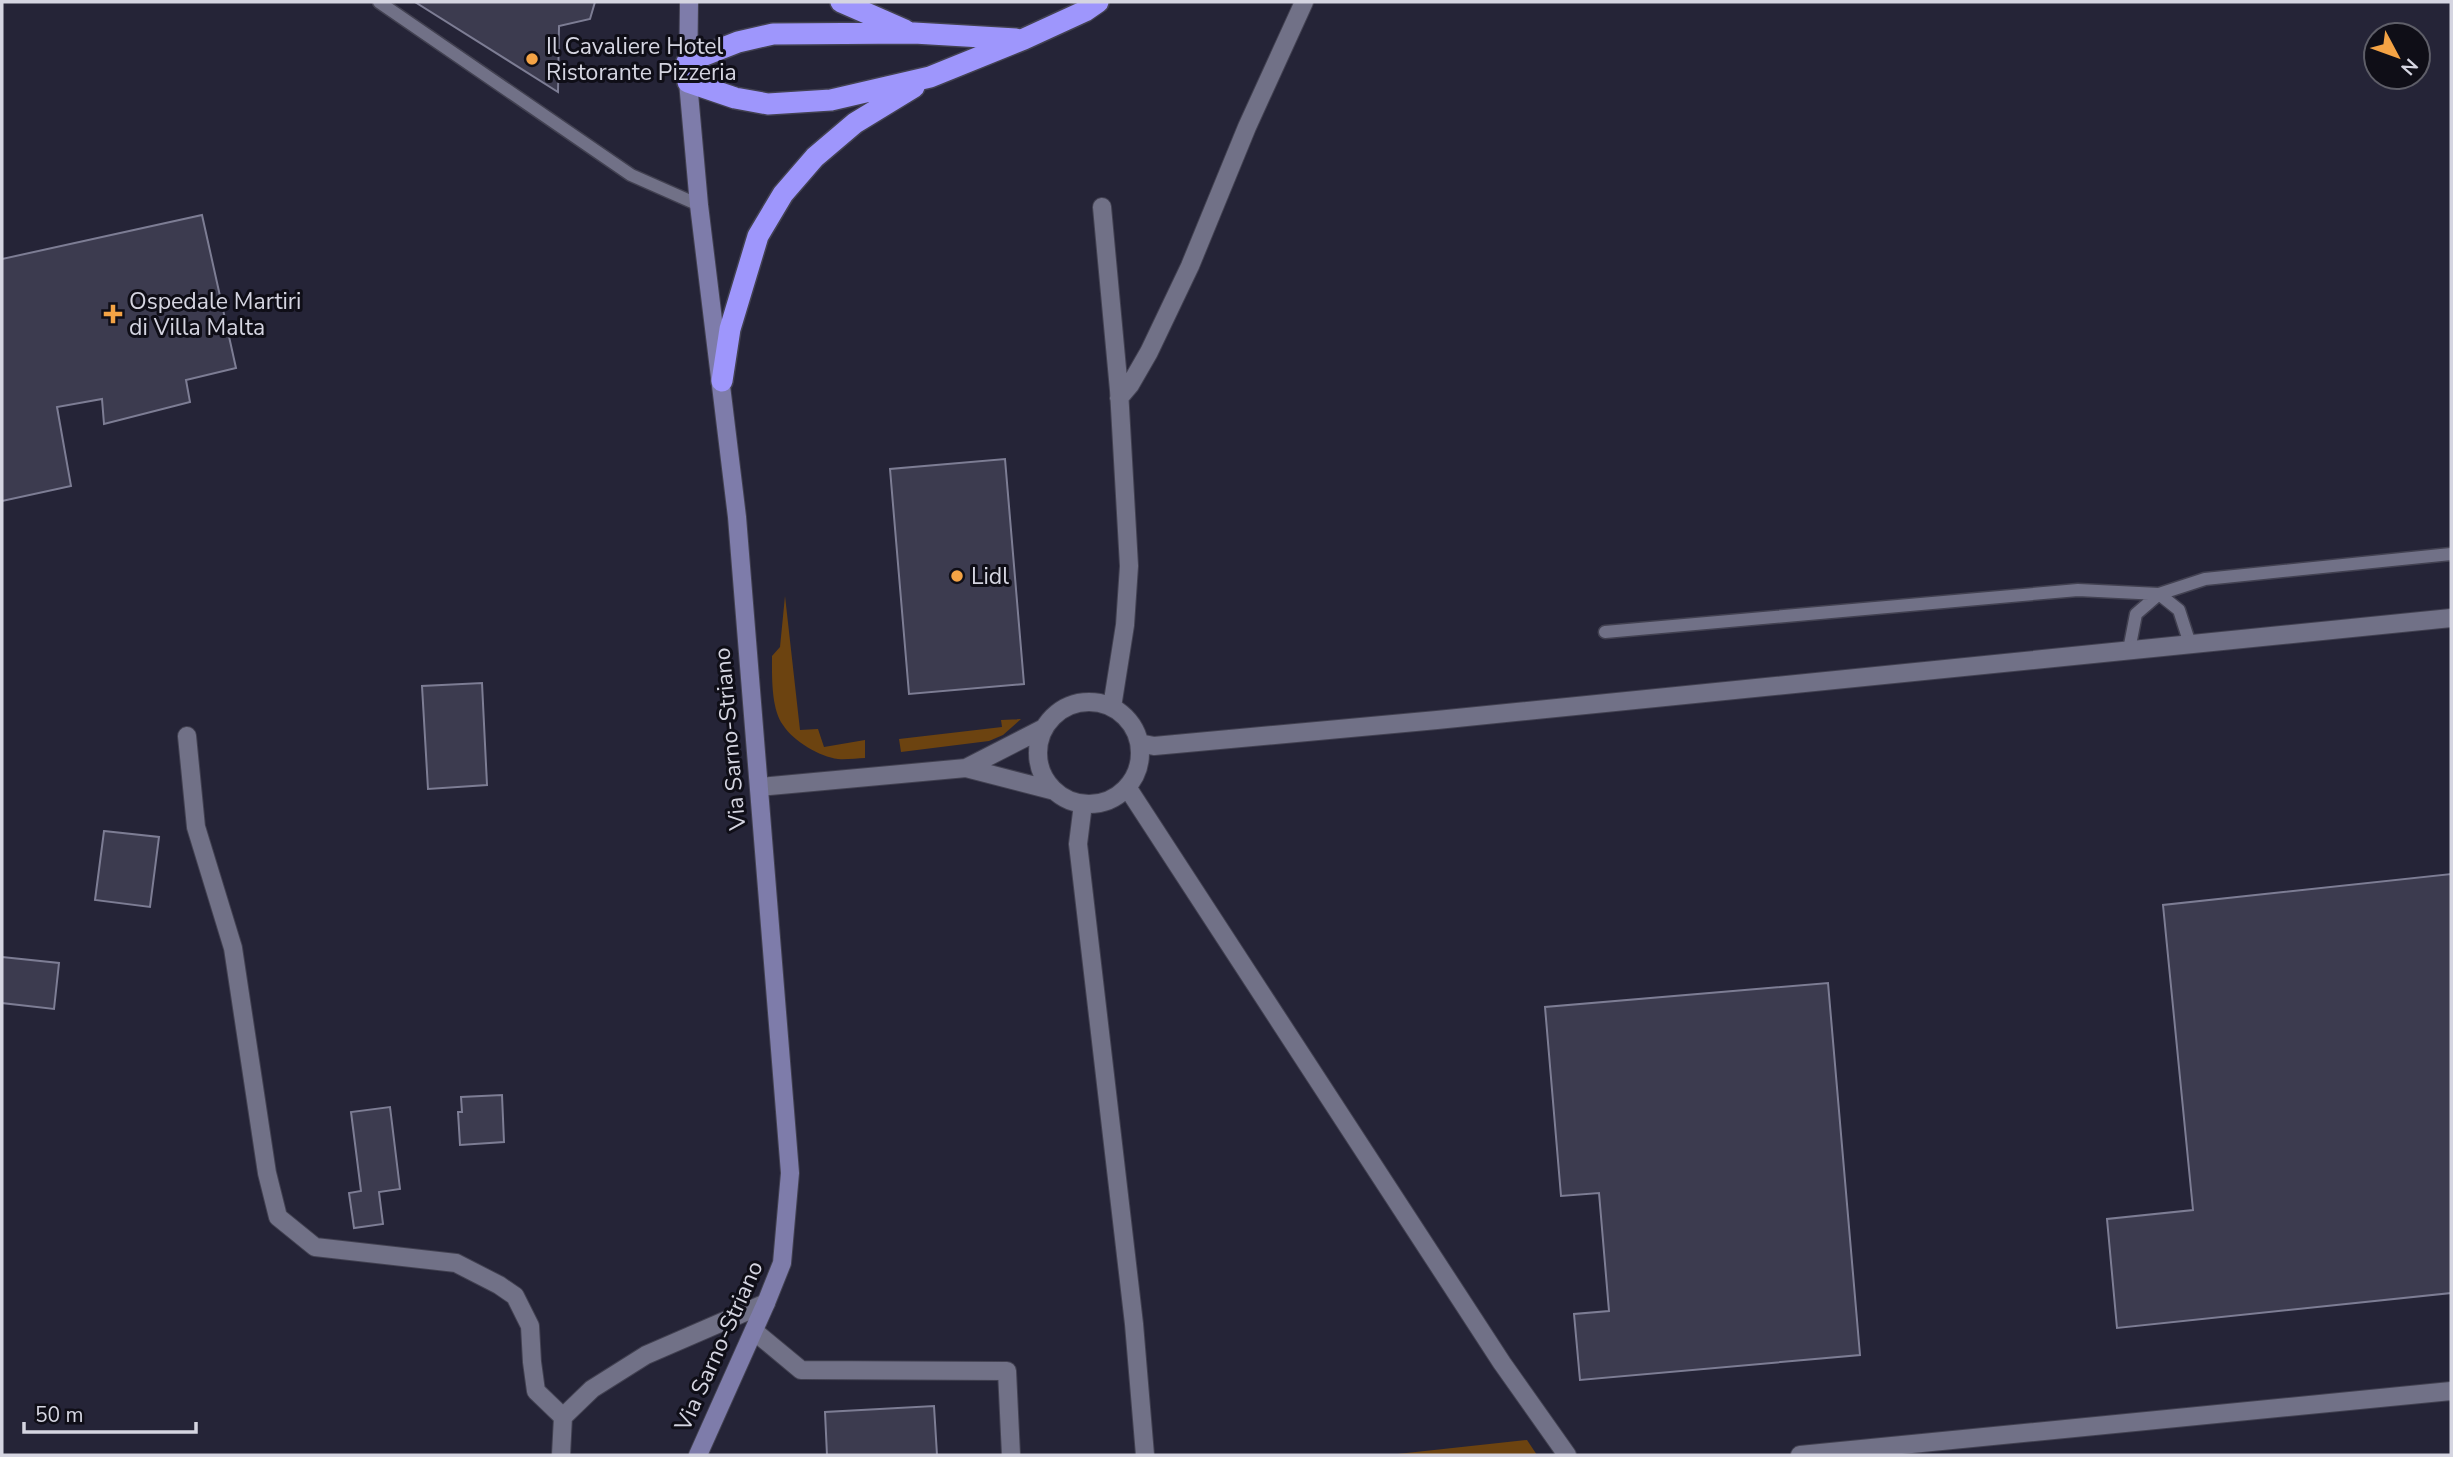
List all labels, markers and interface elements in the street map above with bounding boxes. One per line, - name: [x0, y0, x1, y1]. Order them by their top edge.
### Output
- north arrow: [2362, 21, 2432, 91]
- place label: Il Cavaliere Hotel Ristorante Pizzeria: [546, 31, 737, 88]
- marker: Il Cavaliere Hotel Ristorante Pizzeria: [524, 51, 540, 67]
- text: N: [2395, 53, 2424, 80]
- place label: Ospedale Martiri di Villa Malta: [129, 286, 301, 343]
- marker: Ospedale Martiri di Villa Malta: [103, 304, 123, 324]
- place label: Lidl: [971, 561, 1009, 592]
- marker: Lidl: [949, 568, 965, 584]
- street label: Via Sarno-Striano: [707, 646, 754, 833]
- street label: Via Sarno-Striano: [667, 1256, 770, 1437]
- scale bar: [24, 1390, 196, 1434]
- text: 50 m: [35, 1401, 84, 1429]

